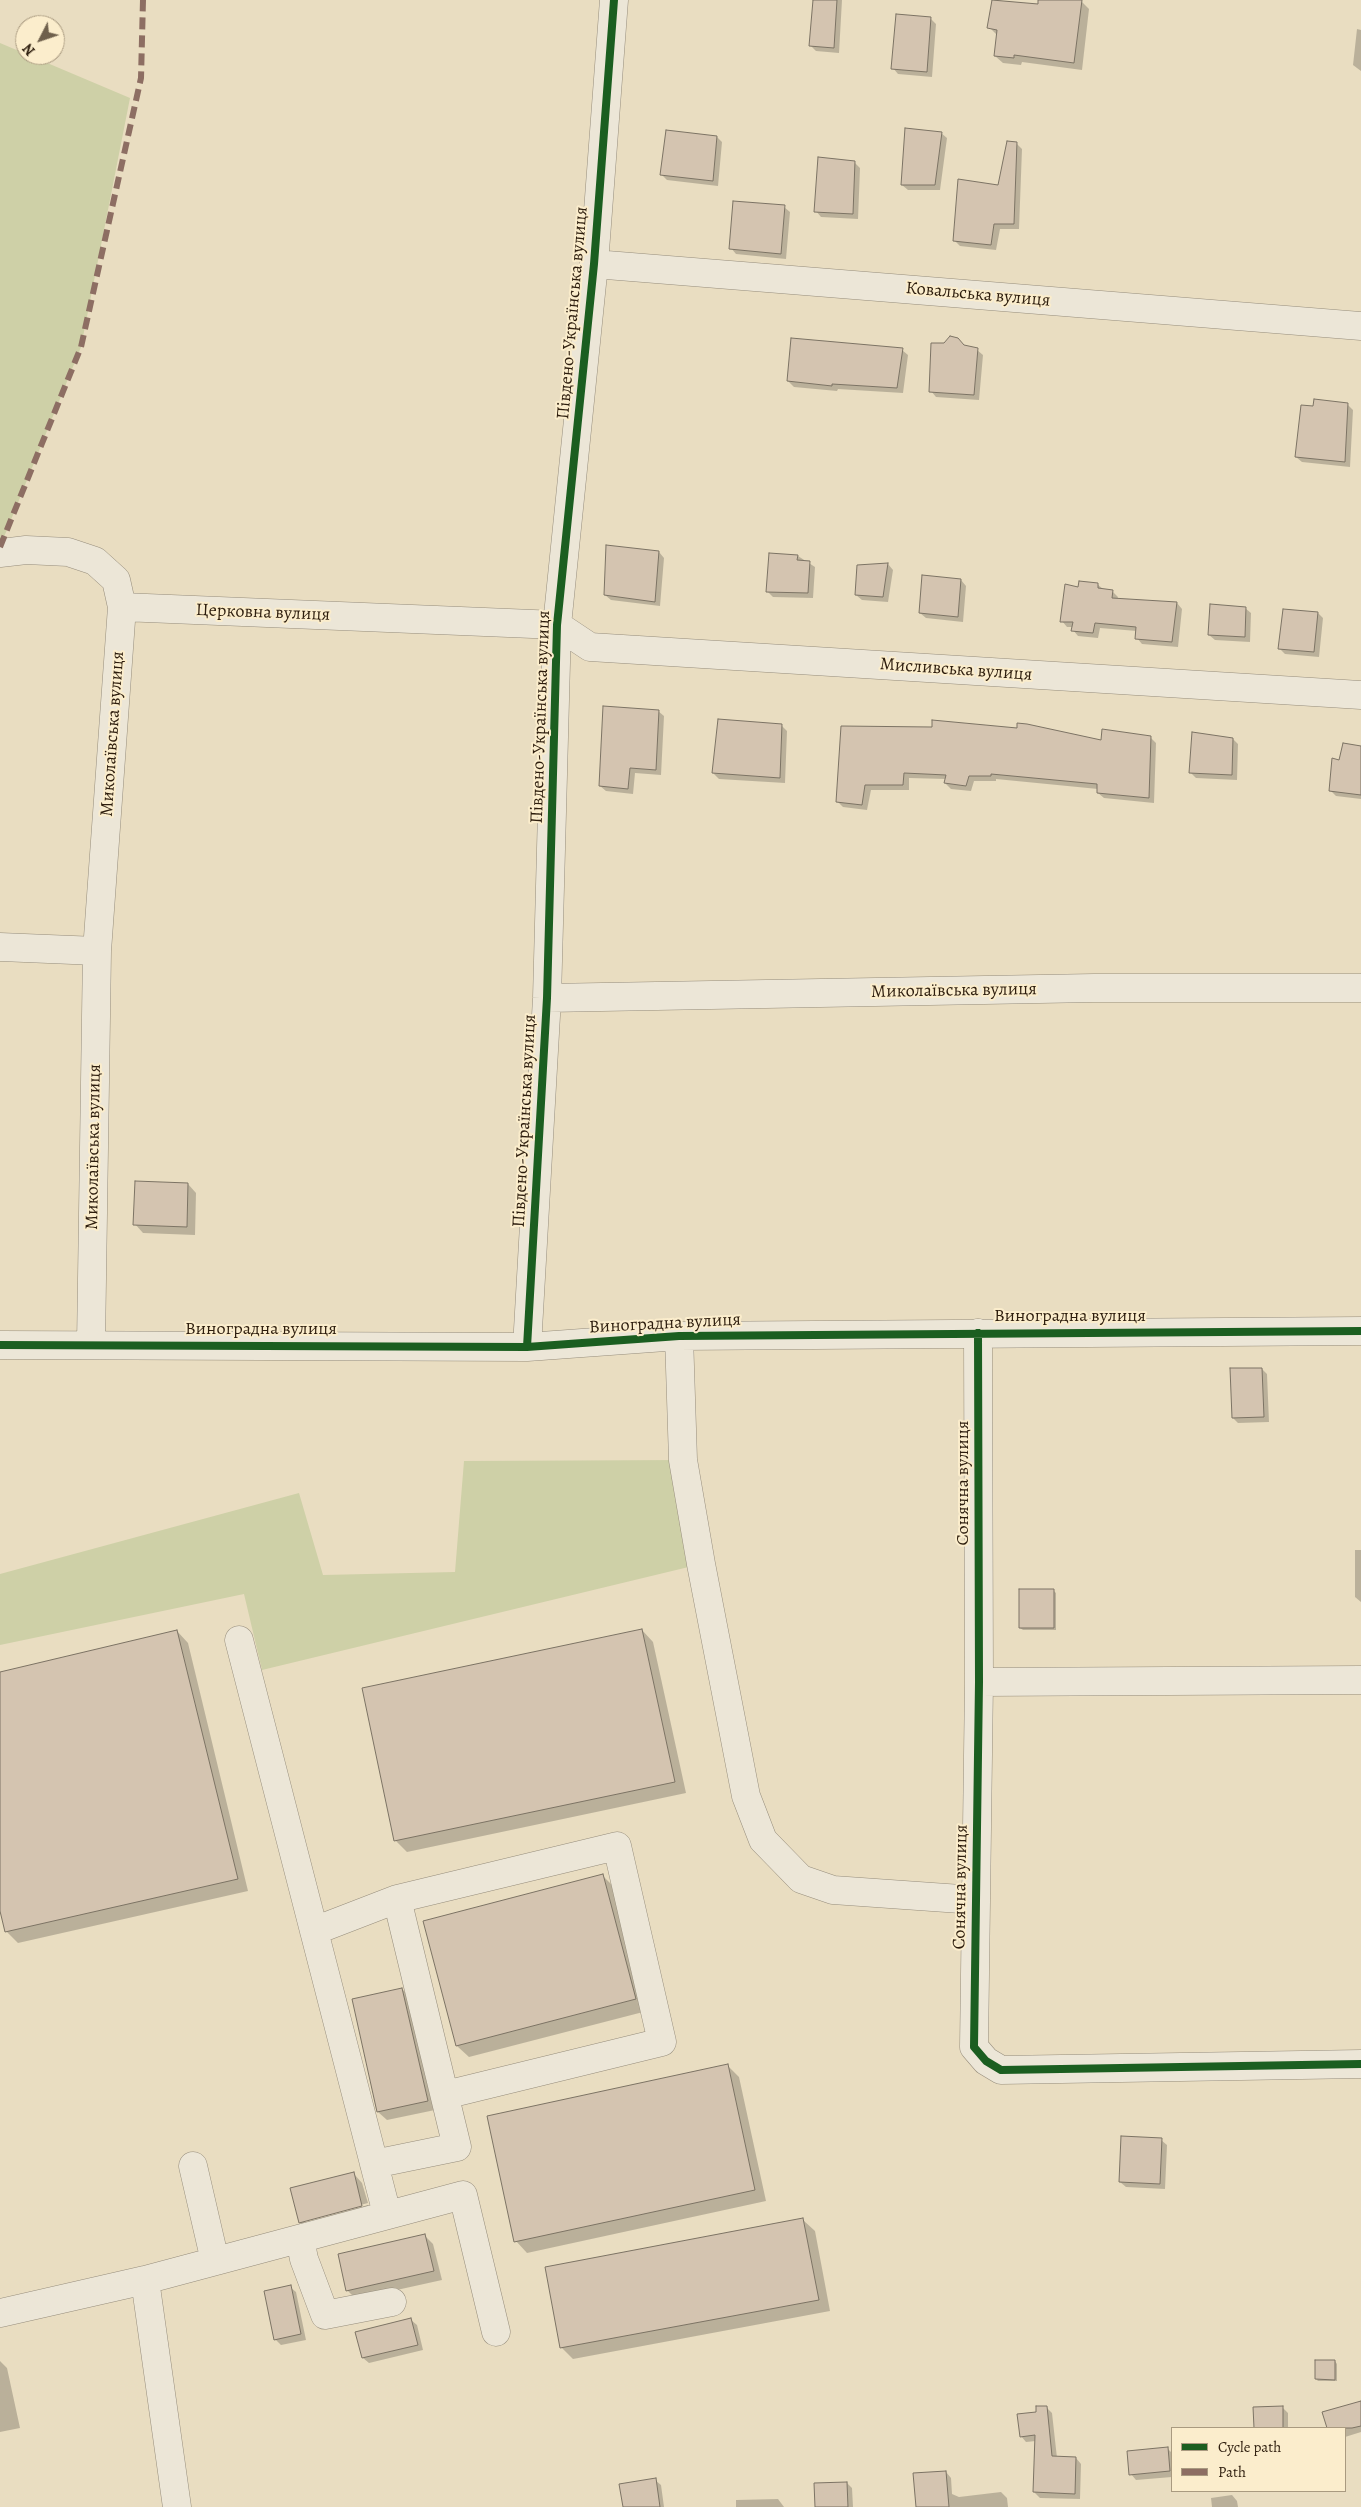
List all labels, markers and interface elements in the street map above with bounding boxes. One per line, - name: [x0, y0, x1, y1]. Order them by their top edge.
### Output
- north arrow: [15, 15, 65, 65]
- text: N: [19, 39, 40, 60]
- street label: Південо-Українська вулиця: [553, 206, 593, 420]
- street label: Ковальська вулиця: [905, 278, 1051, 312]
- street label: Церковна вулиця: [195, 600, 331, 626]
- street label: Південо-Українська вулиця: [526, 610, 556, 824]
- street label: Миколаївська вулиця: [96, 650, 130, 818]
- street label: Мисливська вулиця: [879, 654, 1033, 686]
- street label: Миколаївська вулиця: [871, 979, 1037, 1003]
- street label: Південо-Українська вулиця: [509, 1014, 541, 1228]
- street label: Миколаївська вулиця: [82, 1064, 106, 1230]
- street label: Виноградна вулиця: [994, 1306, 1146, 1328]
- street label: Виноградна вулиця: [589, 1309, 741, 1339]
- street label: Виноградна вулиця: [185, 1319, 337, 1341]
- street label: Сонячна вулиця: [953, 1420, 975, 1546]
- street label: Сонячна вулиця: [949, 1824, 973, 1950]
- legend: [1171, 2427, 1346, 2492]
- text: Cycle path: [1218, 2437, 1281, 2457]
- text: Path: [1218, 2462, 1246, 2482]

